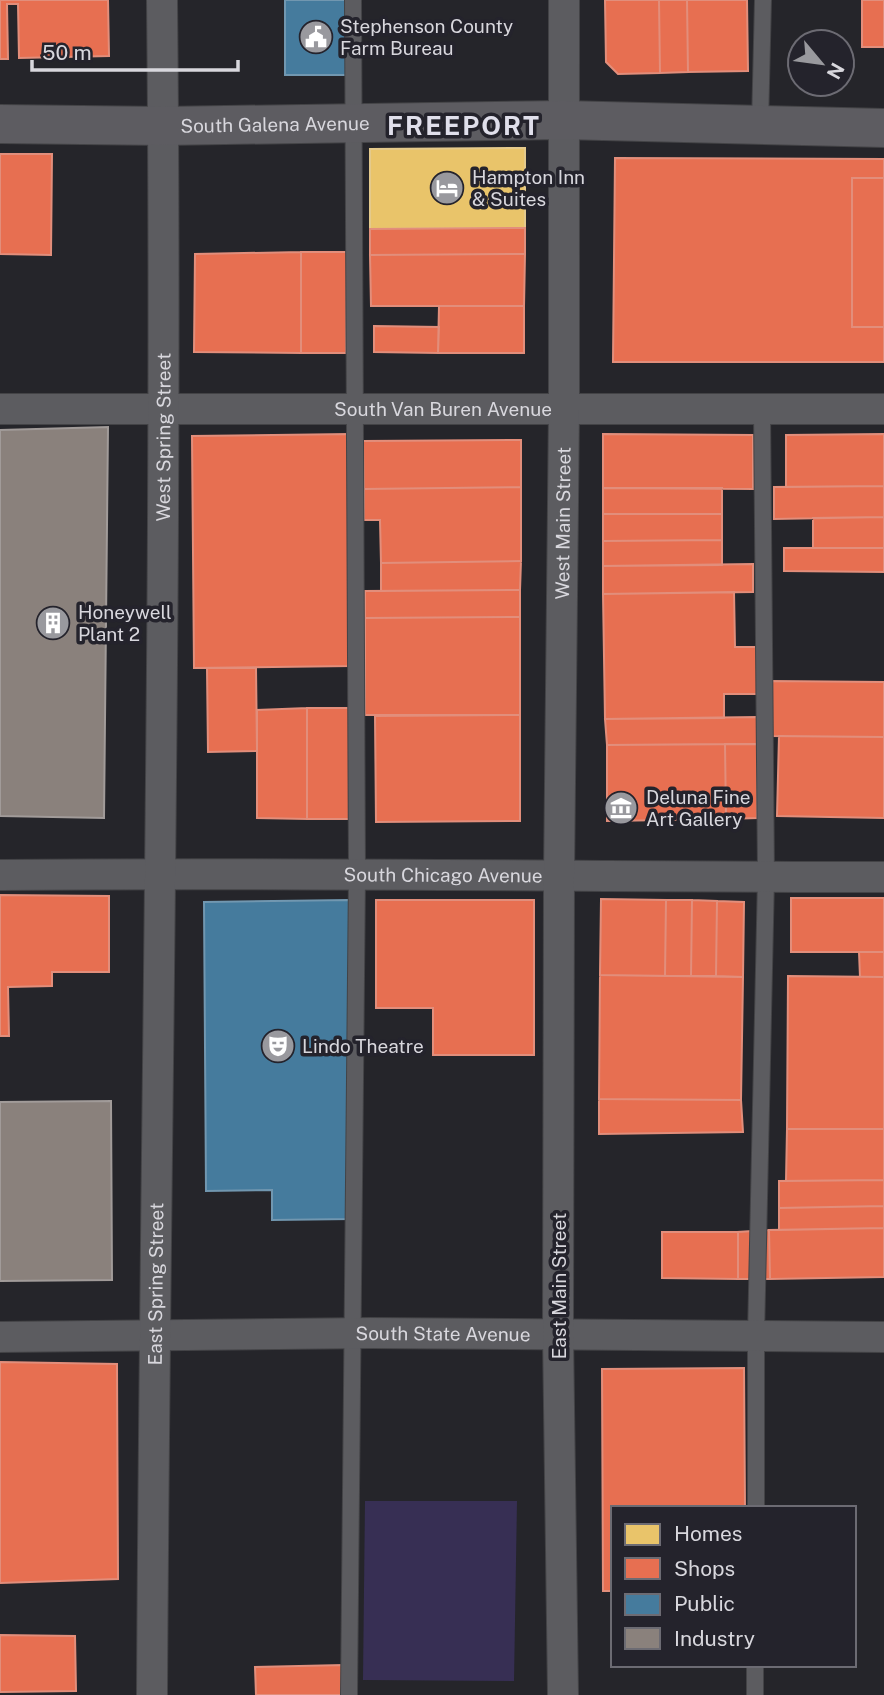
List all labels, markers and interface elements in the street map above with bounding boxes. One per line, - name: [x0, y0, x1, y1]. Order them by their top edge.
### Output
- place label: Stephenson County Farm Bureau: [340, 15, 513, 59]
- public building icon: Stephenson County Farm Bureau: [297, 18, 335, 56]
- scale bar: [32, 28, 238, 72]
- north arrow: [786, 28, 856, 98]
- text: 50 m: [42, 40, 92, 65]
- text: N: [823, 59, 849, 83]
- district label: FREEPORT: [387, 110, 541, 141]
- street label: South Galena Avenue: [180, 112, 370, 137]
- place label: Hampton Inn & Suites: [472, 166, 585, 210]
- hotel icon: Hampton Inn & Suites: [428, 169, 466, 207]
- street label: West Spring Street: [152, 353, 175, 521]
- street label: South Van Buren Avenue: [334, 398, 552, 420]
- street label: West Main Street: [551, 447, 575, 599]
- place label: Honeywell Plant 2: [78, 601, 172, 645]
- building icon: Honeywell Plant 2: [34, 604, 72, 642]
- place label: Deluna Fine Art Gallery: [646, 786, 750, 830]
- museum icon: Deluna Fine Art Gallery: [602, 789, 640, 827]
- street label: South Chicago Avenue: [343, 863, 543, 887]
- theatre icon: Lindo Theatre: [259, 1027, 297, 1065]
- place label: Lindo Theatre: [302, 1035, 424, 1057]
- street label: East Spring Street: [144, 1202, 167, 1366]
- street label: East Main Street: [548, 1213, 570, 1359]
- street label: South State Avenue: [355, 1322, 531, 1345]
- legend: [611, 1506, 856, 1667]
- text: Homes: [674, 1521, 742, 1546]
- text: Shops: [674, 1556, 735, 1581]
- text: Public: [674, 1591, 735, 1616]
- text: Industry: [674, 1626, 755, 1651]

